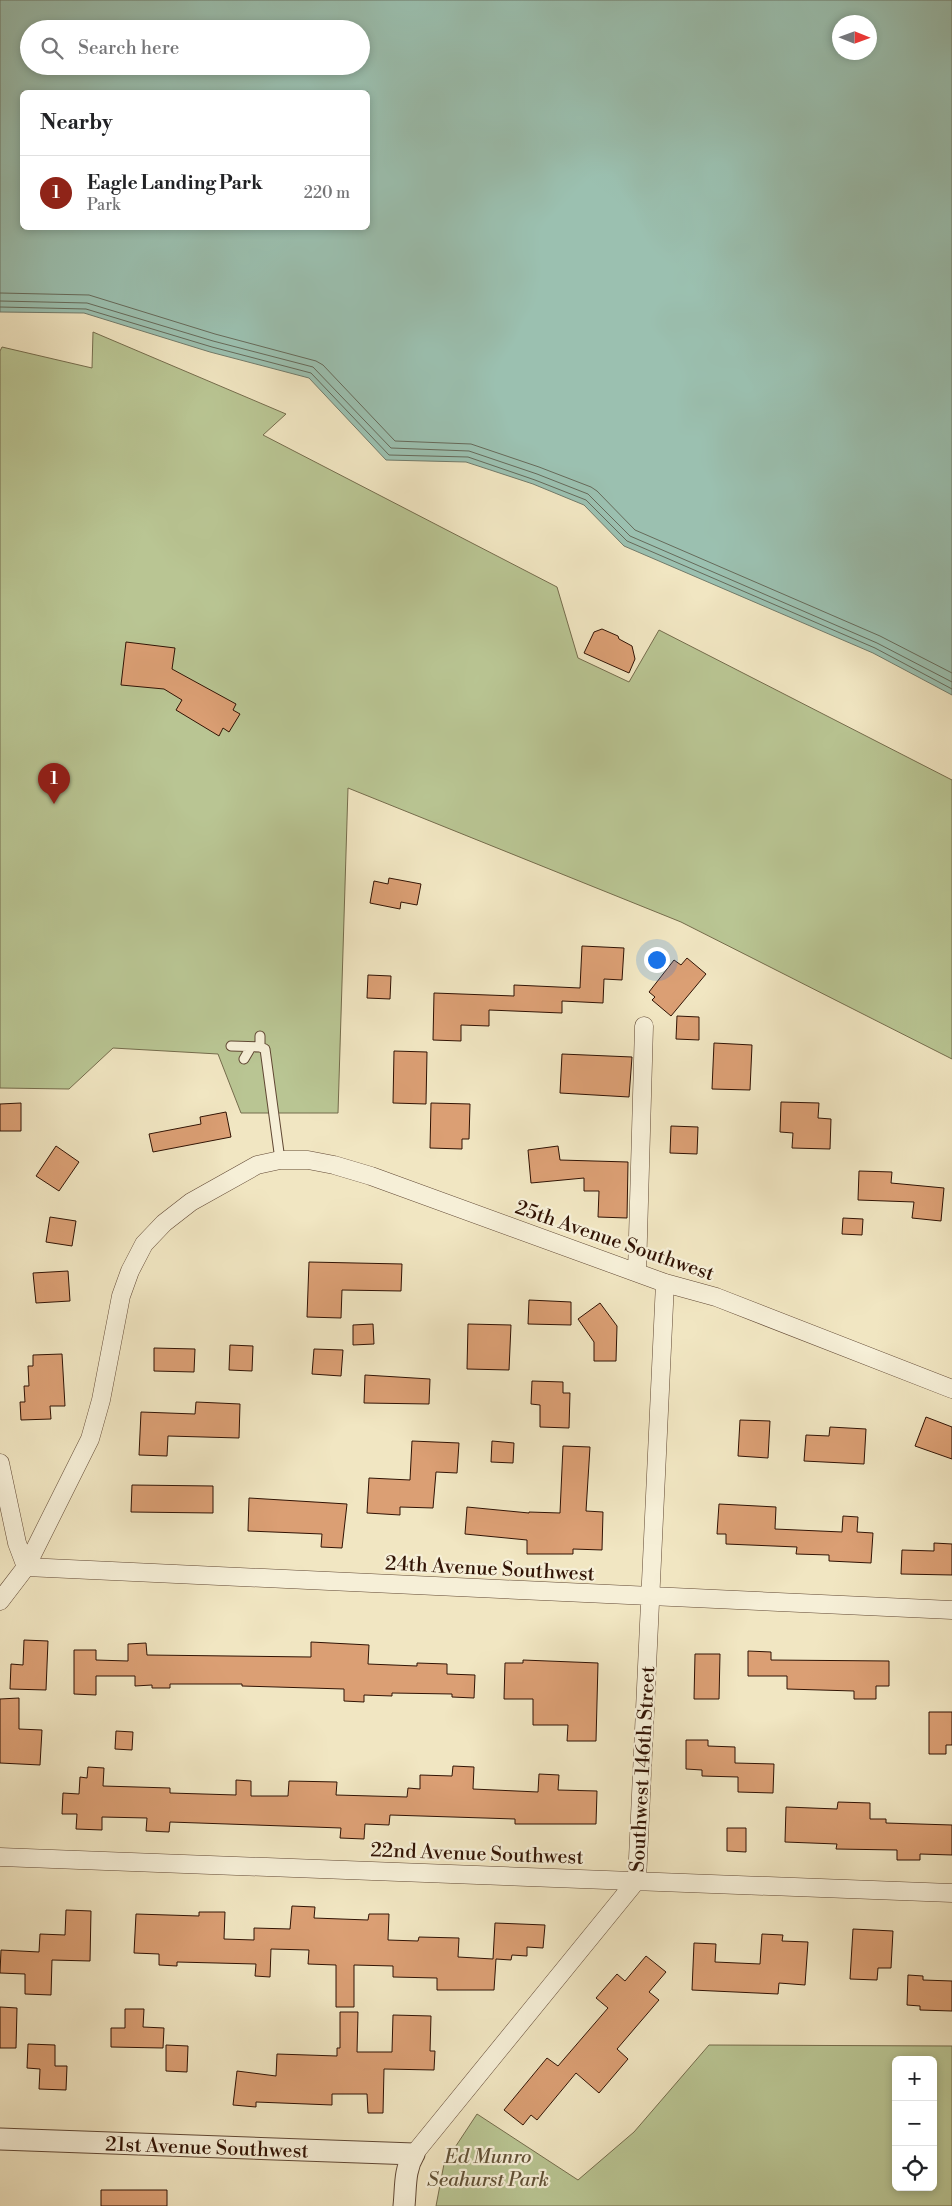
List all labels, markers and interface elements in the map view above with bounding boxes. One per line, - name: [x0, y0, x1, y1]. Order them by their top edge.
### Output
- north arrow: [832, 15, 877, 60]
- search box: [20, 20, 370, 75]
- icon: search: [38, 34, 66, 62]
- text: Search here: [78, 36, 179, 60]
- text: Nearby: [40, 110, 113, 136]
- text: Eagle Landing Park: [87, 171, 263, 195]
- text: 1: [52, 183, 60, 203]
- text: 220 m: [304, 183, 350, 203]
- text: Park: [87, 195, 120, 215]
- pin: 1: [38, 763, 70, 804]
- your location: [644, 947, 670, 973]
- street label: 25th Avenue Southwest: [512, 1196, 717, 1287]
- street label: 24th Avenue Southwest: [384, 1552, 595, 1587]
- street label: Southwest 146th Street: [626, 1665, 661, 1873]
- street label: 22nd Avenue Southwest: [370, 1838, 584, 1871]
- map controls: [892, 2056, 937, 2191]
- button: +: [892, 2056, 937, 2101]
- button: −: [892, 2101, 937, 2146]
- street label: 21st Avenue Southwest: [105, 2132, 309, 2165]
- park label: Ed Munro Seahurst Park: [427, 2145, 549, 2193]
- button: locate: [892, 2146, 937, 2191]

